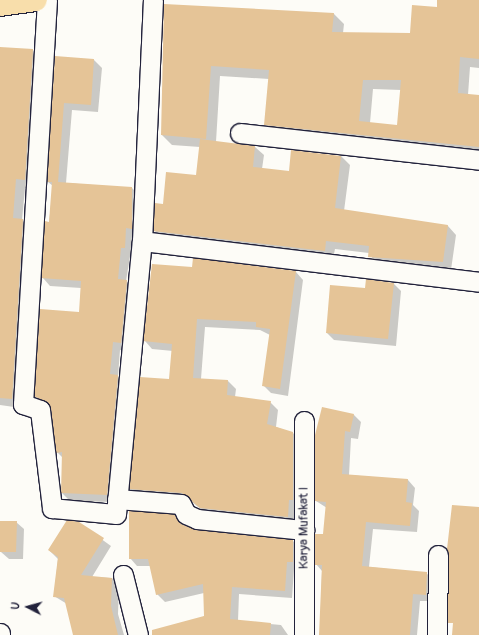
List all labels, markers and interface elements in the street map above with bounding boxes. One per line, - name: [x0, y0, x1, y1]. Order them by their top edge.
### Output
- street label: Karya Mufakat I: [296, 487, 312, 569]
- north arrow: [8, 587, 48, 627]
- text: U: [9, 601, 22, 610]

